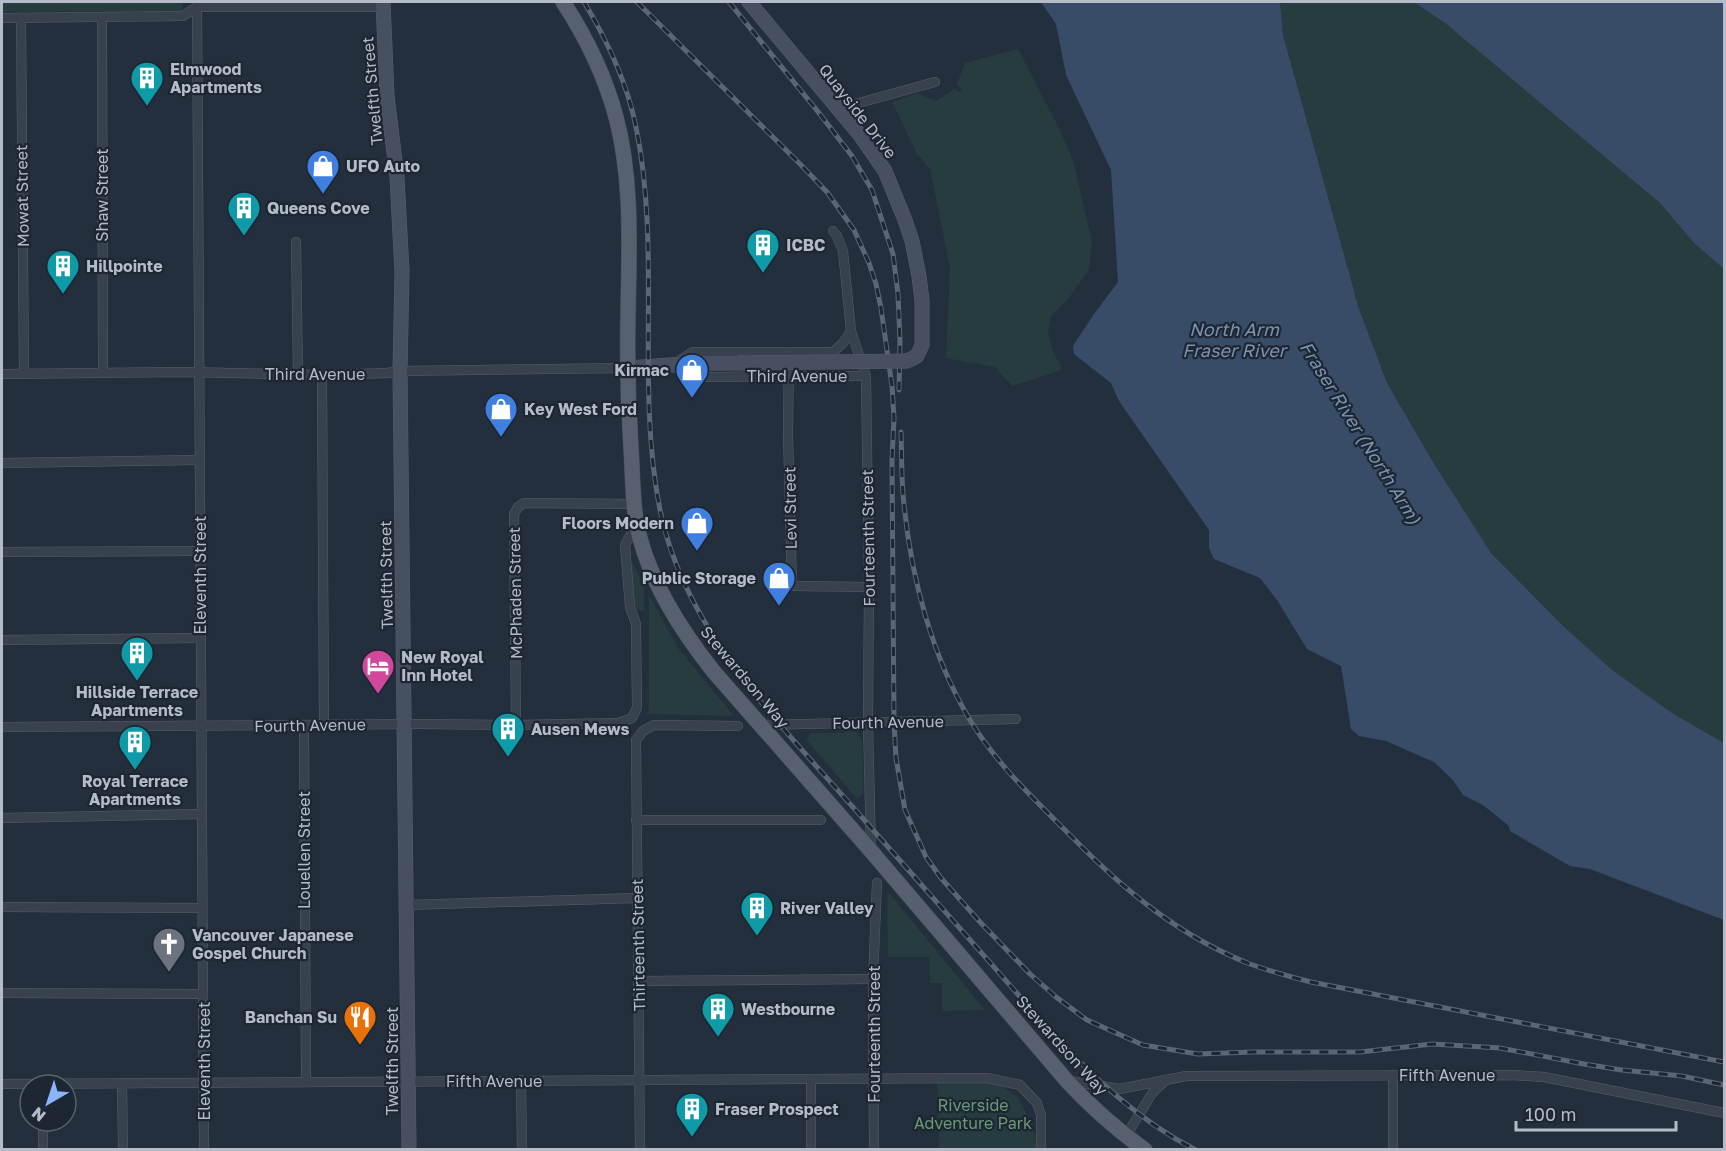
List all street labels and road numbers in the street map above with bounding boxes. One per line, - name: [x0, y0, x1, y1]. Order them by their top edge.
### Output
- street label: Twelfth Street: [357, 36, 387, 146]
- street label: Quayside Drive: [815, 60, 901, 162]
- street label: Mowat Street: [11, 145, 33, 247]
- street label: Shaw Street: [92, 148, 112, 242]
- street label: Third Avenue: [265, 364, 365, 384]
- street label: Third Avenue: [747, 366, 847, 386]
- street label: Levi Street: [779, 467, 801, 549]
- street label: Fourteenth Street: [857, 469, 879, 607]
- street label: Eleventh Street: [190, 516, 210, 634]
- street label: Twelfth Street: [375, 520, 397, 630]
- street label: McPhaden Street: [504, 527, 526, 659]
- street label: Stewardson Way: [696, 622, 794, 732]
- street label: Fourth Avenue: [832, 711, 944, 733]
- street label: Fourth Avenue: [254, 714, 366, 736]
- street label: Louellen Street: [294, 791, 314, 909]
- street label: Thirteenth Street: [627, 878, 649, 1012]
- street label: Fourteenth Street: [864, 965, 884, 1103]
- street label: Stewardson Way: [1012, 991, 1112, 1099]
- street label: Eleventh Street: [194, 1002, 214, 1120]
- street label: Twelfth Street: [382, 1007, 402, 1115]
- street label: Fifth Avenue: [1399, 1065, 1495, 1085]
- street label: Fifth Avenue: [446, 1071, 542, 1091]

